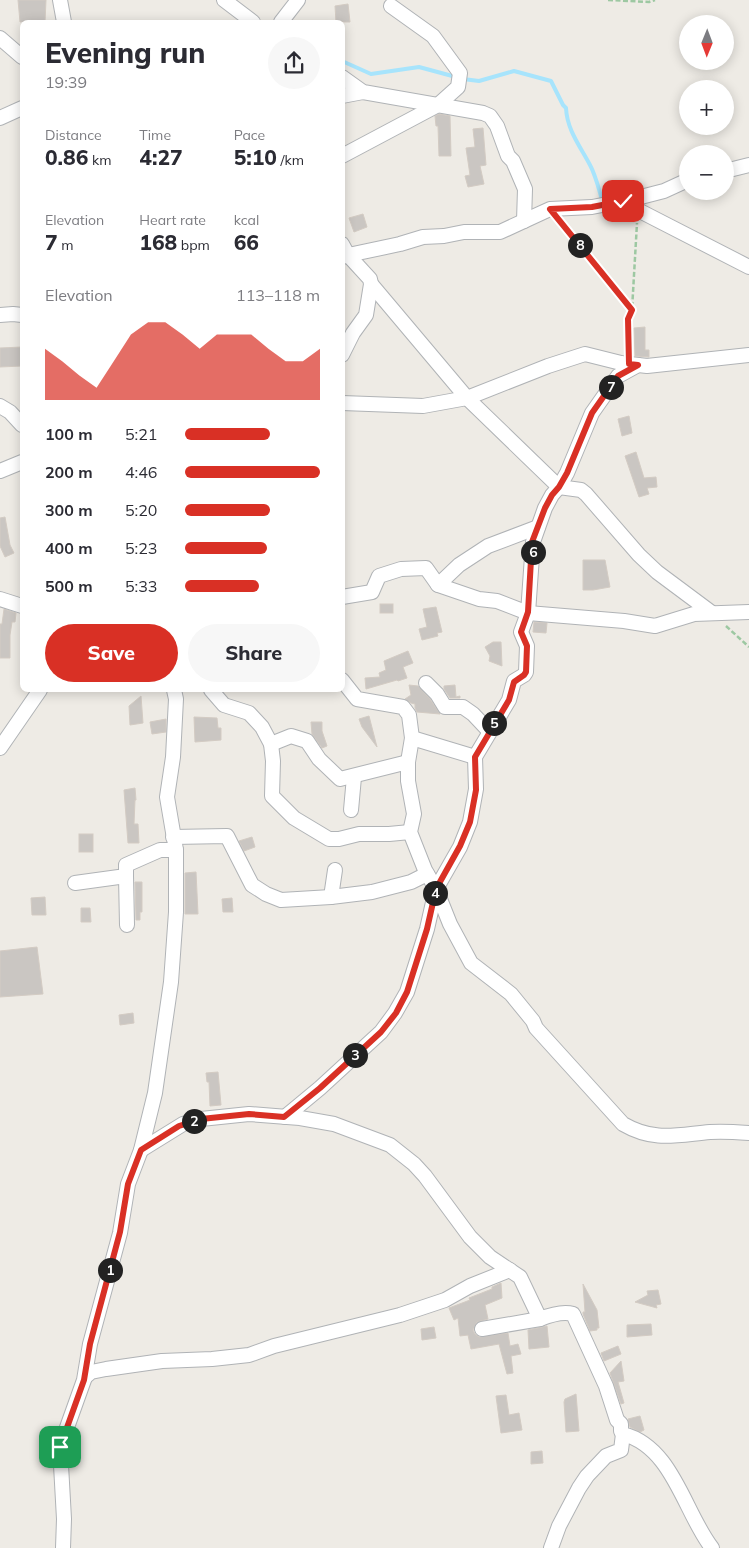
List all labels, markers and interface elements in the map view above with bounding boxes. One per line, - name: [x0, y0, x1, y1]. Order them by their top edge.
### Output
- north arrow: [679, 15, 734, 70]
- map controls: [679, 15, 734, 200]
- text: Evening run: [45, 35, 205, 70]
- button: share: [268, 37, 320, 89]
- text: 19:39: [45, 72, 87, 92]
- button: +: [679, 80, 734, 135]
- text: Distance: [45, 126, 102, 144]
- text: Time: [139, 126, 171, 144]
- text: Pace: [234, 126, 265, 144]
- text: 0.86: [45, 144, 88, 170]
- text: 4:27: [139, 144, 183, 170]
- text: 5:10: [234, 144, 277, 170]
- button: −: [679, 145, 734, 200]
- text: km: [88, 151, 111, 169]
- text: /km: [277, 151, 304, 169]
- pin: [602, 180, 644, 222]
- icon: check: [609, 187, 637, 215]
- text: Elevation: [45, 211, 104, 229]
- text: Heart rate: [139, 211, 206, 229]
- text: kcal: [234, 211, 259, 229]
- text: 7: [45, 229, 58, 255]
- text: 168: [139, 229, 177, 255]
- text: 66: [234, 229, 259, 255]
- pin: 8: [568, 232, 592, 258]
- text: m: [58, 236, 74, 254]
- text: bpm: [177, 236, 210, 254]
- text: 8: [576, 236, 585, 254]
- text: Elevation: [45, 285, 113, 305]
- text: 113–118 m: [236, 285, 320, 305]
- pin: 7: [598, 374, 624, 400]
- text: 7: [607, 378, 616, 396]
- text: 100 m: [45, 424, 93, 444]
- text: 5:21: [125, 424, 157, 444]
- text: 200 m: [45, 462, 93, 482]
- text: 4:46: [125, 462, 157, 482]
- text: 300 m: [45, 500, 93, 520]
- text: 5:20: [125, 500, 157, 520]
- text: 400 m: [45, 538, 93, 558]
- text: 5:23: [125, 538, 157, 558]
- pin: 6: [520, 540, 546, 564]
- text: 6: [529, 543, 538, 561]
- text: 500 m: [45, 576, 93, 596]
- text: 5:33: [125, 576, 157, 596]
- button: Save: [45, 624, 178, 682]
- button: Share: [188, 624, 320, 682]
- pin: 5: [482, 710, 506, 736]
- text: 5: [490, 714, 499, 732]
- pin: 4: [422, 880, 448, 906]
- text: 4: [431, 884, 440, 902]
- pin: 3: [342, 1042, 368, 1068]
- text: 3: [351, 1046, 360, 1064]
- pin: 2: [182, 1108, 206, 1134]
- text: 2: [190, 1112, 199, 1130]
- pin: 1: [98, 1258, 122, 1282]
- text: 1: [106, 1261, 115, 1279]
- pin: [39, 1426, 81, 1468]
- icon: arrive: [46, 1433, 74, 1461]

